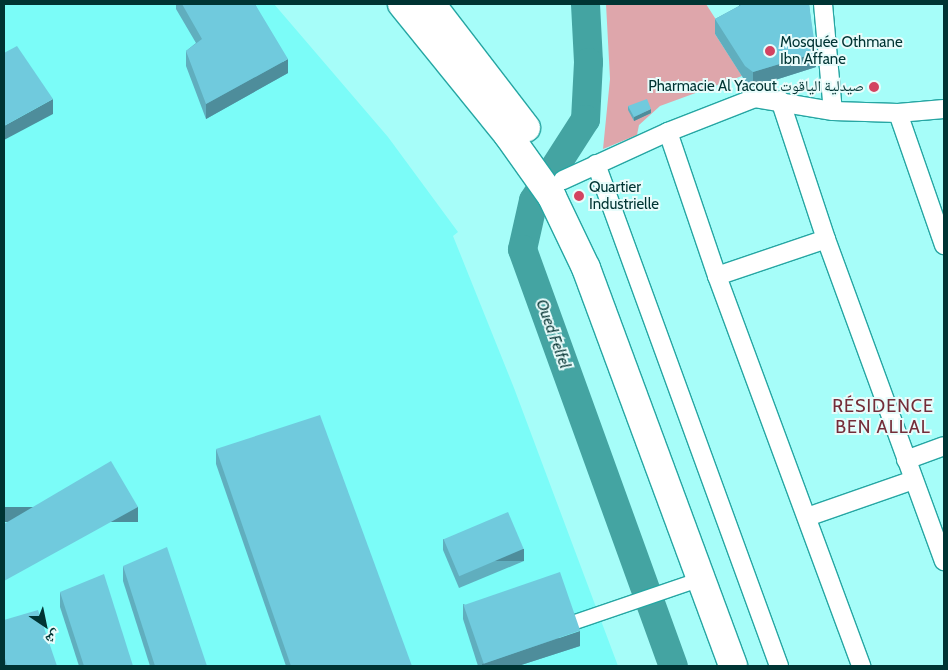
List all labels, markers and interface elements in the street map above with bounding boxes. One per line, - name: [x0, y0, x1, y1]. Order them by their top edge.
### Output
- place label: Mosquée Othmane Ibn Affane: [780, 33, 903, 68]
- marker: Mosquée Othmane Ibn Affane: [764, 45, 776, 57]
- place label: Pharmacie Al Yacout صيدلية الياقوت: [648, 78, 864, 96]
- marker: Pharmacie Al Yacout صيدلية الياقوت: [868, 81, 880, 93]
- place label: Quartier Industrielle: [589, 178, 659, 213]
- marker: Quartier Industrielle: [573, 190, 585, 202]
- water label: Oued Felfel: [532, 297, 574, 371]
- district label: RÉSIDENCE BEN ALLAL: [831, 396, 935, 438]
- north arrow: [20, 600, 70, 650]
- text: ش: [42, 626, 65, 649]

